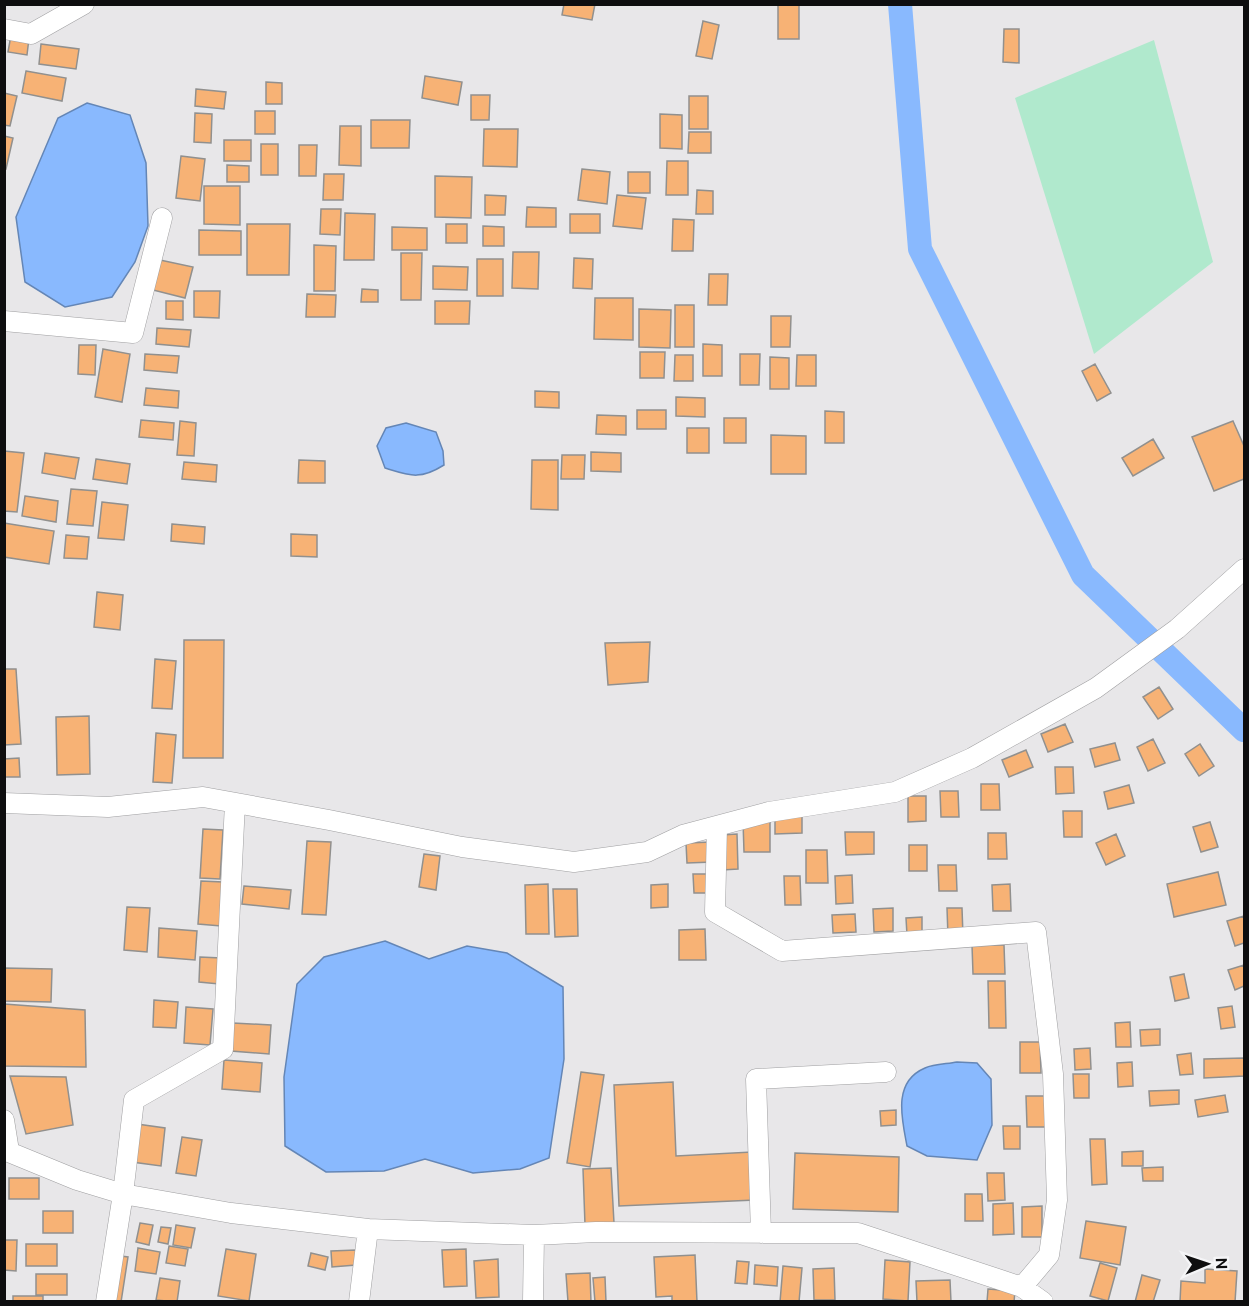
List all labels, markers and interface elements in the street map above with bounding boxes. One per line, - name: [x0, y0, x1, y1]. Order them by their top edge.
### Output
- north arrow: [1177, 1234, 1237, 1294]
- text: N: [1213, 1257, 1231, 1270]

